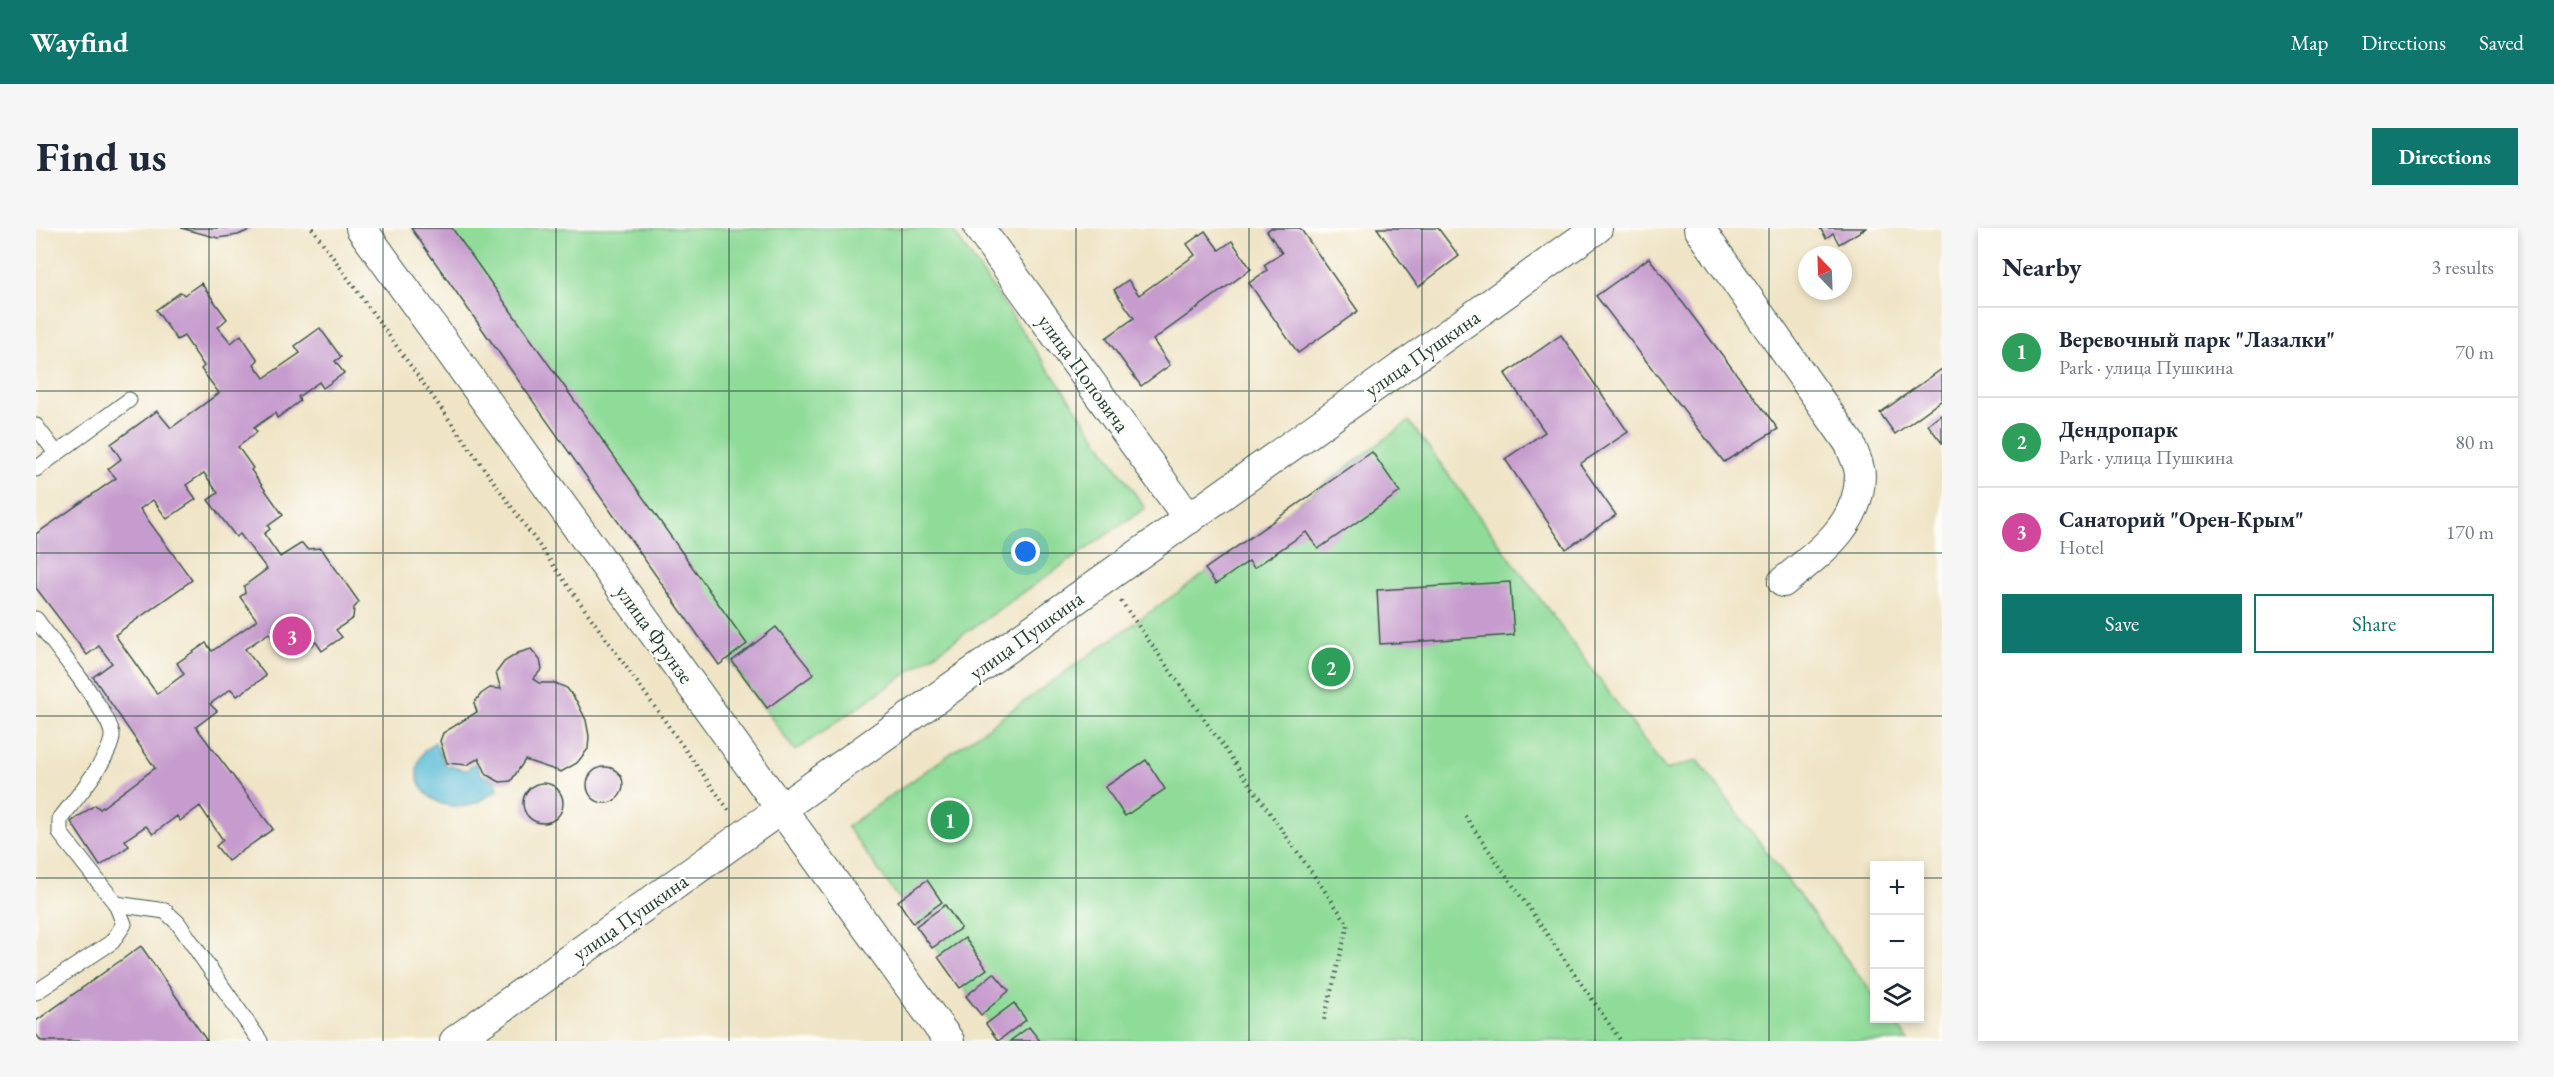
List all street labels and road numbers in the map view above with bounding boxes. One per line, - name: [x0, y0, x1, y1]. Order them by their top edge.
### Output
- street label: улица Пушкина: [1359, 303, 1485, 403]
- street label: улица Поповича: [1032, 309, 1136, 438]
- street label: улица Фрунзе: [610, 579, 700, 689]
- street label: улица Пушкина: [964, 584, 1089, 686]
- street label: улица Пушкина: [567, 867, 693, 967]

